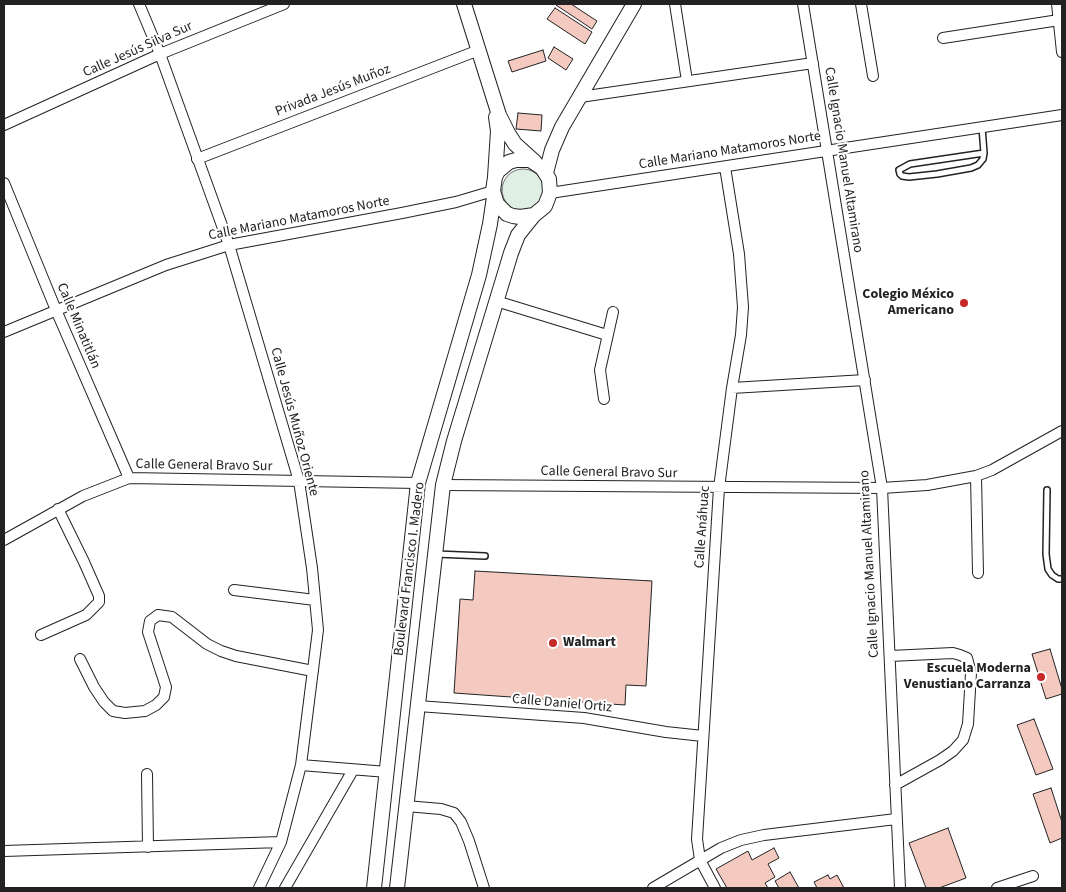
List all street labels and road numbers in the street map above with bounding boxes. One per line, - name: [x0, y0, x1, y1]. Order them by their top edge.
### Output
- street label: Calle Jesús Silva Sur: [81, 18, 195, 82]
- street label: Privada Jesús Muñoz: [273, 61, 393, 121]
- street label: Calle Ignacio Manuel Altamirano: [820, 66, 866, 254]
- street label: Calle Mariano Matamoros Norte: [638, 128, 822, 174]
- street label: Calle Mariano Matamoros Norte: [207, 193, 391, 245]
- street label: Calle Minatitlán: [52, 281, 104, 371]
- street label: Calle Jesús Muñoz Oriente: [266, 346, 322, 498]
- street label: Calle General Bravo Sur: [136, 456, 272, 476]
- street label: Calle General Bravo Sur: [541, 463, 677, 483]
- street label: Calle Ignacio Manuel Altamirano: [857, 470, 883, 658]
- street label: Boulevard Francisco I. Madero: [391, 481, 429, 657]
- street label: Calle Anáhuac: [692, 485, 714, 569]
- street label: Calle Daniel Ortiz: [511, 691, 613, 717]

